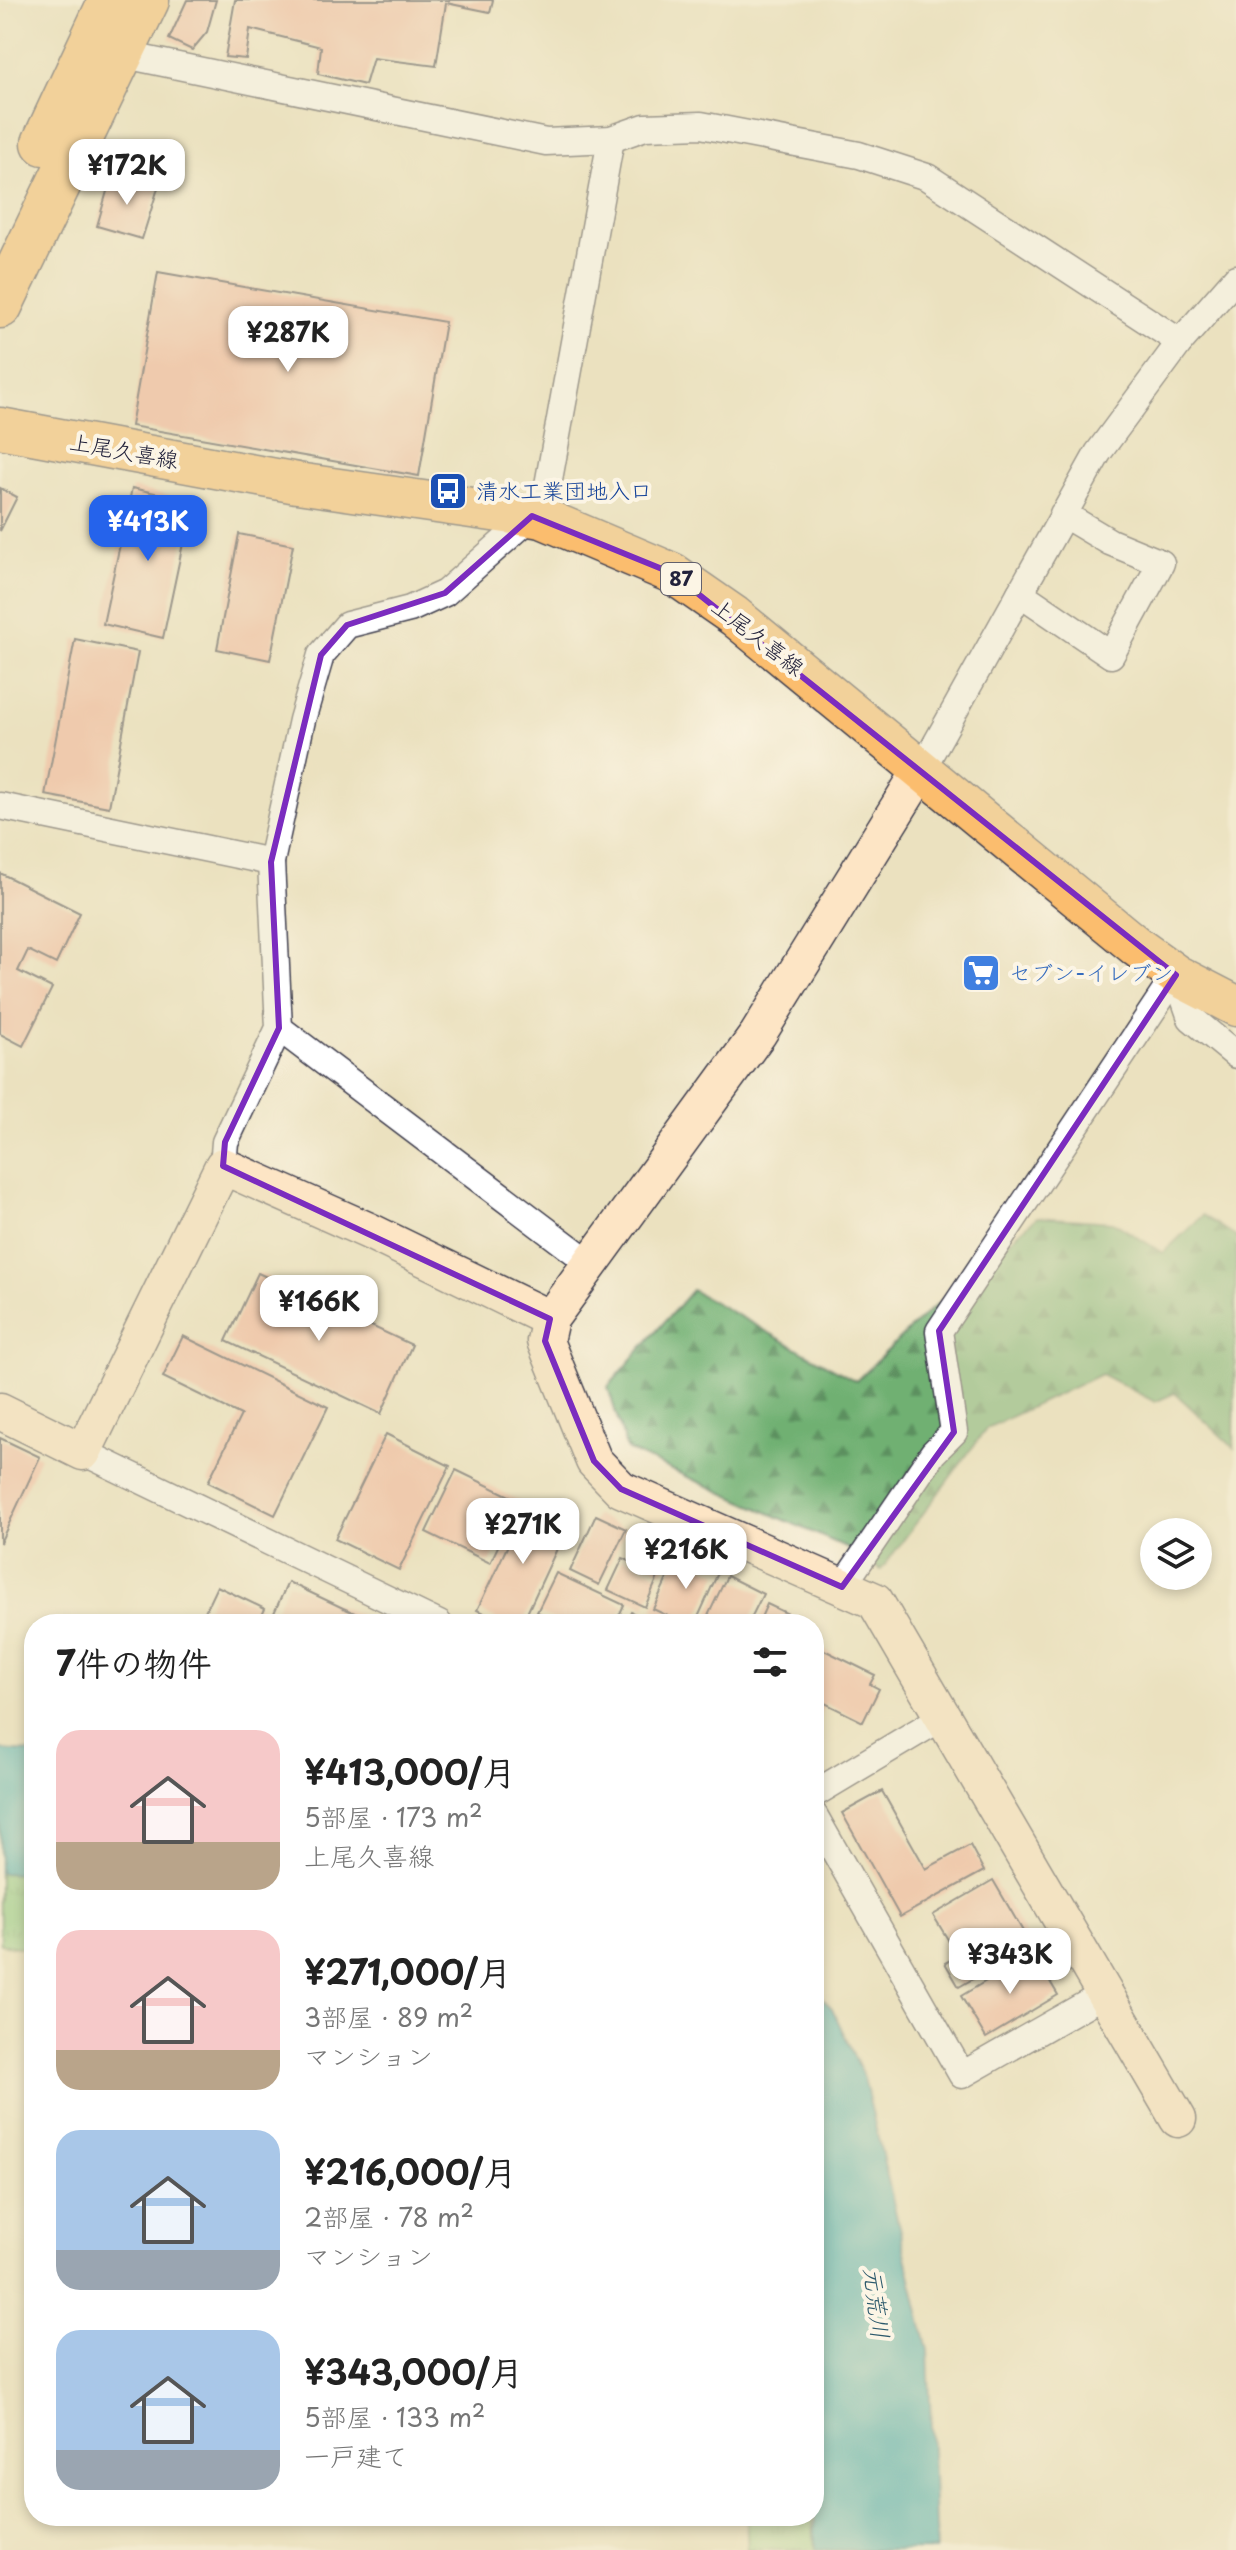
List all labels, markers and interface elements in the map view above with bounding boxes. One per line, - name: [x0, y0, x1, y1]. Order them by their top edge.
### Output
- pin: ¥172K: [71, 139, 183, 207]
- text: ¥172K: [87, 145, 167, 184]
- pin: ¥287K: [232, 306, 344, 374]
- text: ¥287K: [246, 312, 330, 351]
- street label: 上尾久喜線: [67, 424, 181, 475]
- bus stop icon: 清水工業団地入口: [427, 470, 469, 512]
- place label: 清水工業団地入口: [476, 473, 652, 506]
- pin: ¥413K: [92, 495, 204, 563]
- text: ¥413K: [107, 501, 189, 540]
- road number: 87: [661, 563, 701, 595]
- street label: 上尾久喜線: [705, 589, 812, 683]
- supermarket icon: セブン-イレブン: [960, 952, 1002, 994]
- place label: セブン-イレブン: [1009, 955, 1174, 988]
- pin: ¥166K: [263, 1275, 375, 1343]
- text: ¥166K: [278, 1281, 360, 1320]
- pin: ¥271K: [467, 1498, 579, 1566]
- text: ¥271K: [484, 1504, 562, 1543]
- map controls: [1140, 1518, 1212, 1590]
- button: layers: [1140, 1518, 1212, 1590]
- pin: ¥216K: [630, 1523, 742, 1591]
- text: ¥216K: [644, 1529, 728, 1568]
- text: 7件の物件: [56, 1636, 212, 1688]
- icon: filters: [748, 1640, 792, 1684]
- text: ¥413,000/月: [304, 1745, 516, 1797]
- icon: home: [120, 1762, 216, 1858]
- text: 5部屋 · 173 m²: [304, 1797, 483, 1836]
- text: 上尾久喜線: [304, 1836, 434, 1875]
- pin: ¥343K: [954, 1928, 1066, 1996]
- text: ¥343K: [967, 1934, 1053, 1973]
- text: ¥271,000/月: [304, 1945, 512, 1997]
- icon: home: [120, 1962, 216, 2058]
- text: 3部屋 · 89 m²: [304, 1997, 473, 2036]
- text: マンション: [304, 2036, 433, 2075]
- text: ¥216,000/月: [304, 2145, 517, 2197]
- icon: home: [120, 2162, 216, 2258]
- text: 2部屋 · 78 m²: [304, 2197, 474, 2236]
- text: マンション: [304, 2236, 433, 2275]
- water label: 元荒川: [856, 2265, 900, 2341]
- text: ¥343,000/月: [304, 2345, 524, 2397]
- icon: home: [120, 2362, 216, 2458]
- text: 5部屋 · 133 m²: [304, 2397, 485, 2436]
- text: 一戸建て: [304, 2436, 408, 2475]

